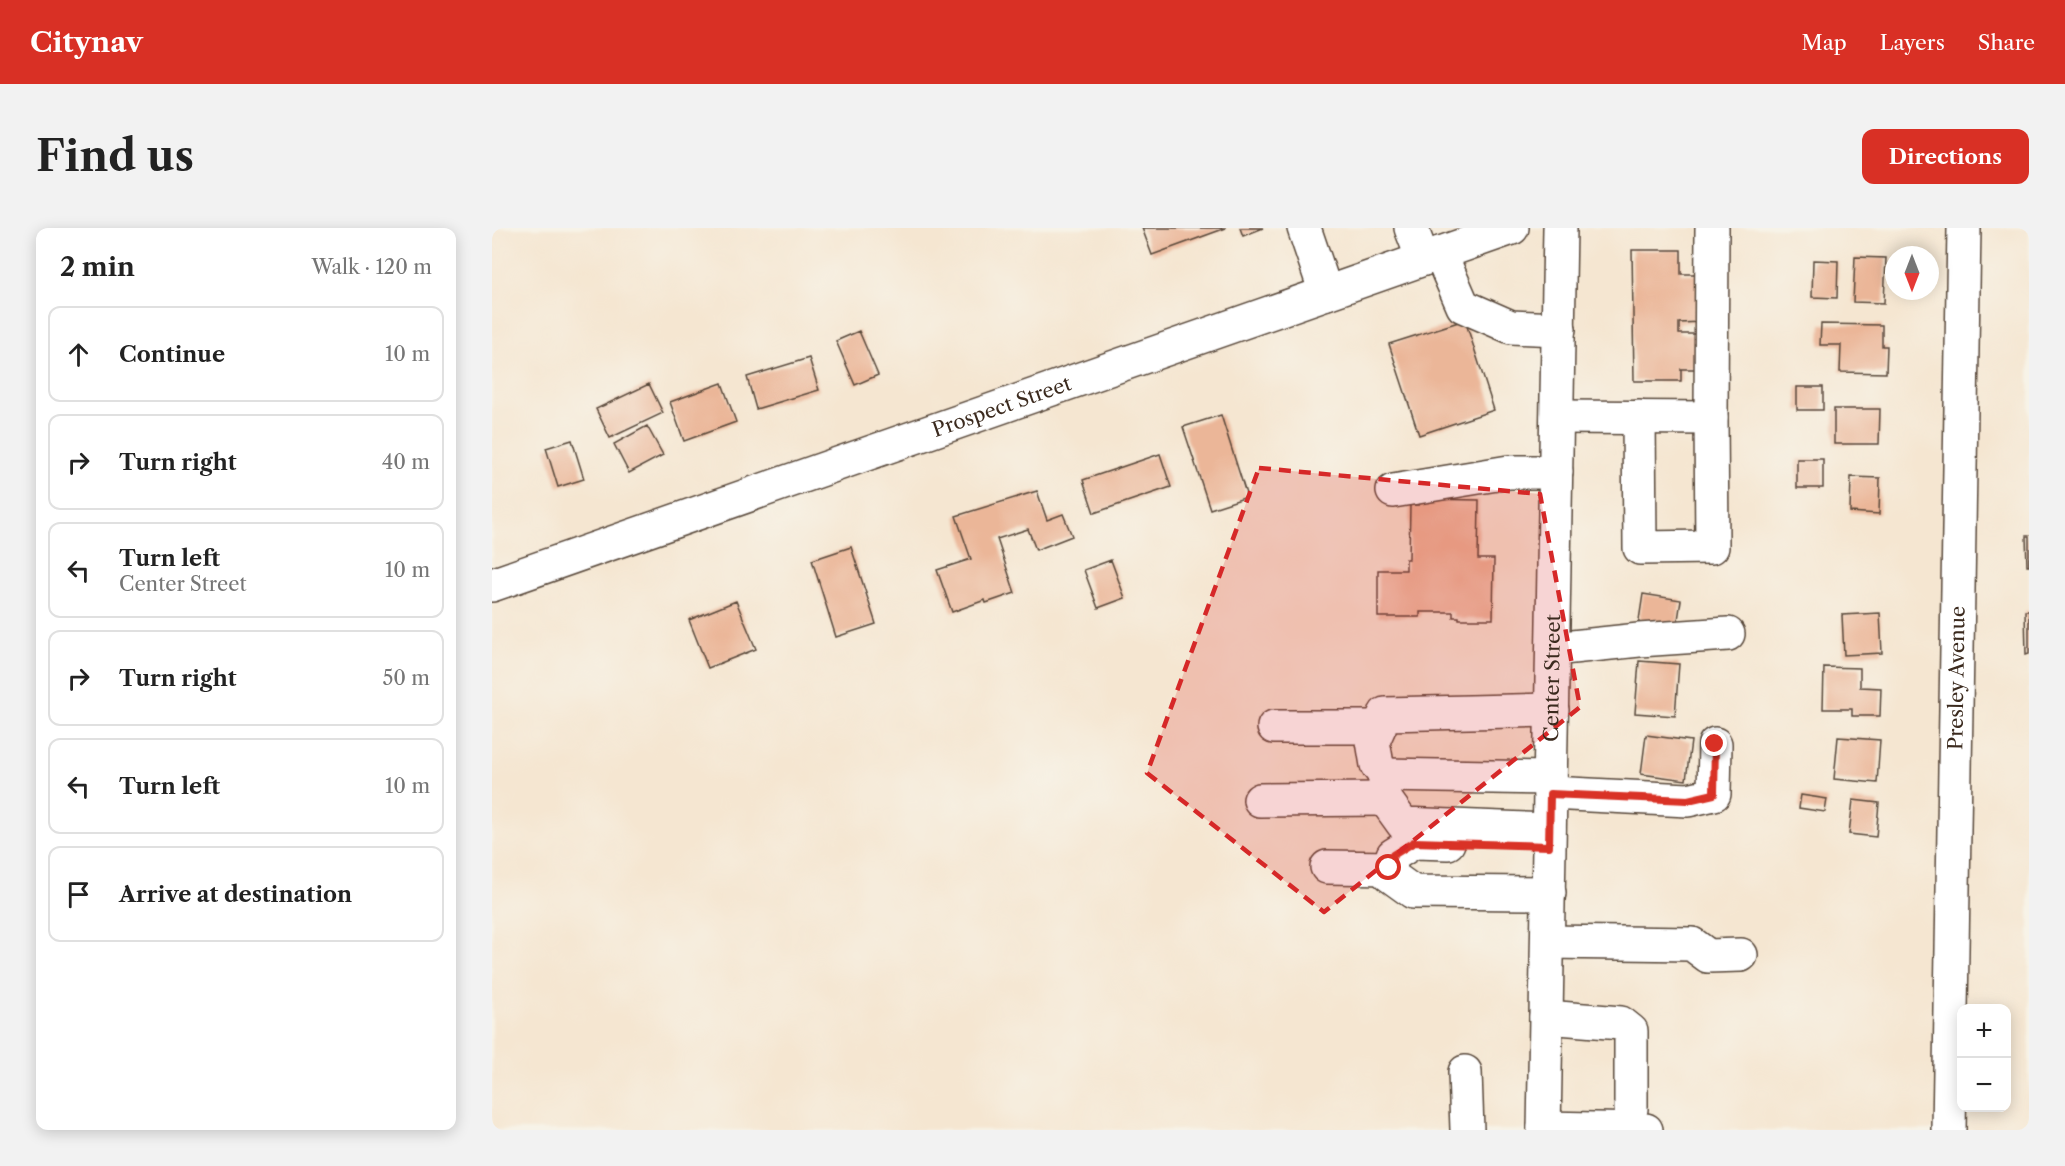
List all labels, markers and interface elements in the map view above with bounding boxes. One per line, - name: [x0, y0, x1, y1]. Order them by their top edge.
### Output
- text: Citynav: [30, 25, 143, 59]
- text: Map: [1802, 30, 1847, 55]
- text: Layers: [1880, 30, 1945, 55]
- text: Share: [1978, 30, 2035, 55]
- button: Directions: [1862, 129, 2029, 184]
- text: Find us: [36, 130, 194, 182]
- north arrow: [1885, 246, 1939, 300]
- text: 2 min: [60, 251, 135, 283]
- text: Walk · 120 m: [311, 255, 432, 279]
- icon: ahead: [62, 338, 95, 371]
- text: Continue: [119, 341, 225, 368]
- text: 10 m: [385, 342, 430, 366]
- street label: Prospect Street: [929, 371, 1074, 442]
- icon: right: [62, 446, 95, 479]
- text: Turn right: [119, 449, 237, 476]
- text: 40 m: [382, 450, 430, 474]
- text: Turn left: [119, 545, 220, 572]
- icon: left: [62, 554, 95, 587]
- text: 10 m: [385, 558, 430, 582]
- text: Center Street: [119, 572, 246, 596]
- street label: Presley Avenue: [1943, 606, 1970, 750]
- street label: Center Street: [1539, 614, 1565, 742]
- icon: right: [62, 662, 95, 695]
- text: Turn right: [119, 665, 237, 692]
- text: 50 m: [383, 666, 430, 690]
- route end: [1701, 730, 1727, 756]
- icon: left: [62, 770, 95, 803]
- text: Turn left: [119, 773, 220, 800]
- text: 10 m: [385, 774, 430, 798]
- route start: [1375, 854, 1401, 880]
- icon: arrive: [62, 878, 95, 911]
- text: Arrive at destination: [119, 881, 352, 908]
- map controls: [1957, 1004, 2011, 1112]
- button: +: [1957, 1004, 2011, 1058]
- button: −: [1957, 1058, 2011, 1112]

